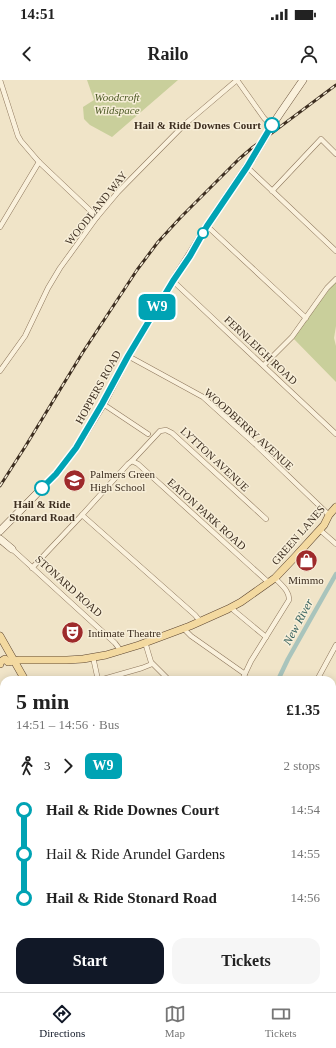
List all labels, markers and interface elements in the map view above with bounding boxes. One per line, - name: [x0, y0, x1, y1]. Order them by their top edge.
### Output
- text: 14:51: [20, 6, 55, 22]
- icon: back: [16, 43, 38, 65]
- icon: person: [298, 43, 320, 65]
- text: Railo: [147, 44, 189, 64]
- park label: Woodcroft Wildspace: [94, 91, 140, 116]
- marker: Hail & Ride Downes Court: [264, 117, 280, 133]
- place label: Hail & Ride Downes Court: [134, 119, 261, 131]
- street label: WOODLAND WAY: [63, 169, 129, 247]
- unlabelled marker: [197, 227, 209, 239]
- line badge: W9: [139, 294, 175, 320]
- text: W9: [147, 299, 168, 314]
- street label: FERNLEIGH ROAD: [222, 313, 300, 387]
- street label: HOPPERS ROAD: [73, 348, 123, 426]
- street label: WOODBERRY AVENUE: [202, 386, 296, 472]
- street label: LYTTON AVENUE: [178, 424, 252, 494]
- school or university icon: Palmers Green High School: [61, 467, 87, 493]
- place label: Palmers Green High School: [90, 468, 156, 493]
- street label: EATON PARK ROAD: [166, 476, 249, 552]
- marker: Hail & Ride Stonard Road: [34, 480, 50, 496]
- place label: Hail & Ride Stonard Road: [9, 498, 75, 523]
- street label: GREEN LANES: [269, 503, 327, 567]
- shop icon: Mimmo: [293, 547, 319, 573]
- street label: STONARD ROAD: [33, 553, 105, 619]
- place label: Mimmo: [288, 574, 324, 586]
- water label: New River: [280, 596, 316, 648]
- theatre icon: Intimate Theatre: [59, 620, 85, 646]
- place label: Intimate Theatre: [88, 627, 161, 639]
- text: 5 min: [16, 689, 69, 714]
- text: £1.35: [286, 702, 320, 718]
- text: 14:51 – 14:56 · Bus: [16, 717, 119, 732]
- icon: walk: [16, 755, 38, 777]
- icon: forward: [57, 755, 79, 777]
- text: 3: [44, 758, 51, 773]
- text: W9: [93, 758, 114, 773]
- text: 2 stops: [284, 758, 320, 773]
- text: Hail & Ride Downes Court: [46, 802, 219, 818]
- text: 14:54: [290, 802, 320, 817]
- text: Hail & Ride Arundel Gardens: [46, 846, 225, 862]
- text: 14:55: [290, 846, 320, 861]
- text: Hail & Ride Stonard Road: [46, 890, 217, 906]
- text: 14:56: [290, 890, 320, 905]
- button: Start: [16, 938, 164, 984]
- button: Tickets: [172, 938, 320, 984]
- tab: Directions: [39, 1003, 85, 1039]
- tab: Map: [164, 1003, 186, 1039]
- tab: Tickets: [265, 1003, 297, 1039]

